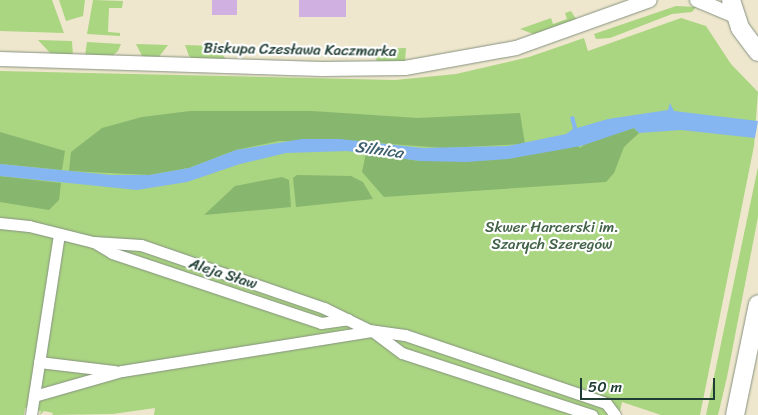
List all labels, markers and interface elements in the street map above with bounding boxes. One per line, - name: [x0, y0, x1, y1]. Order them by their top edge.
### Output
- street label: Biskupa Czesława Kaczmarka: [203, 39, 397, 61]
- water label: Silnica: [354, 137, 404, 163]
- park label: Skwer Harcerski im. Szarych Szeregów: [485, 218, 619, 253]
- street label: Aleja Sław: [187, 255, 259, 293]
- scale bar: [583, 368, 718, 400]
- text: 50 m: [588, 374, 622, 400]

